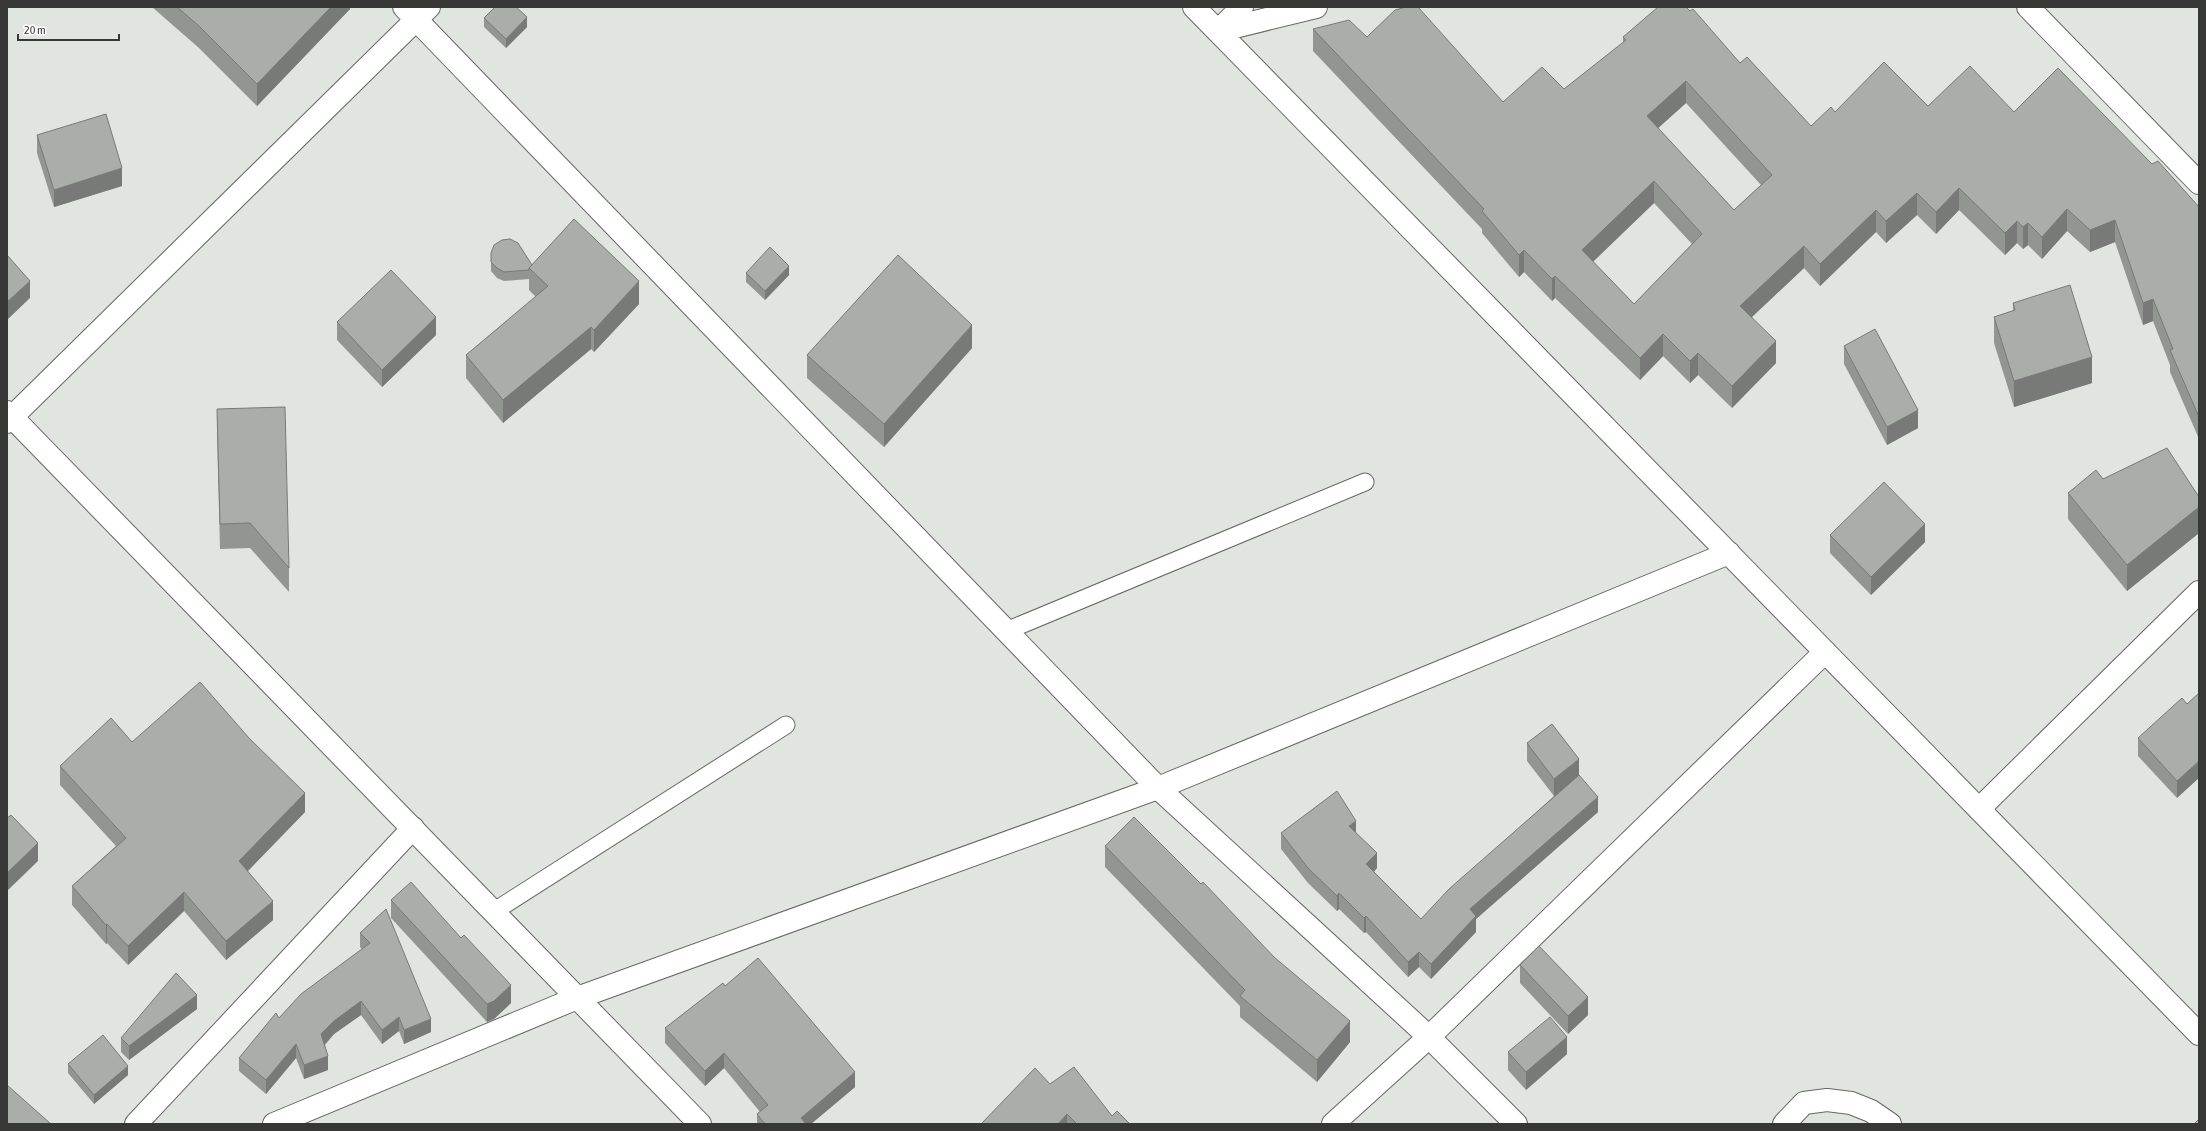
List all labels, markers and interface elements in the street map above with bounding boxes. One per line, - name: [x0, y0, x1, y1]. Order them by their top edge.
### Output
- scale bar: [18, 16, 119, 42]
- text: 20 m: [24, 23, 46, 37]

